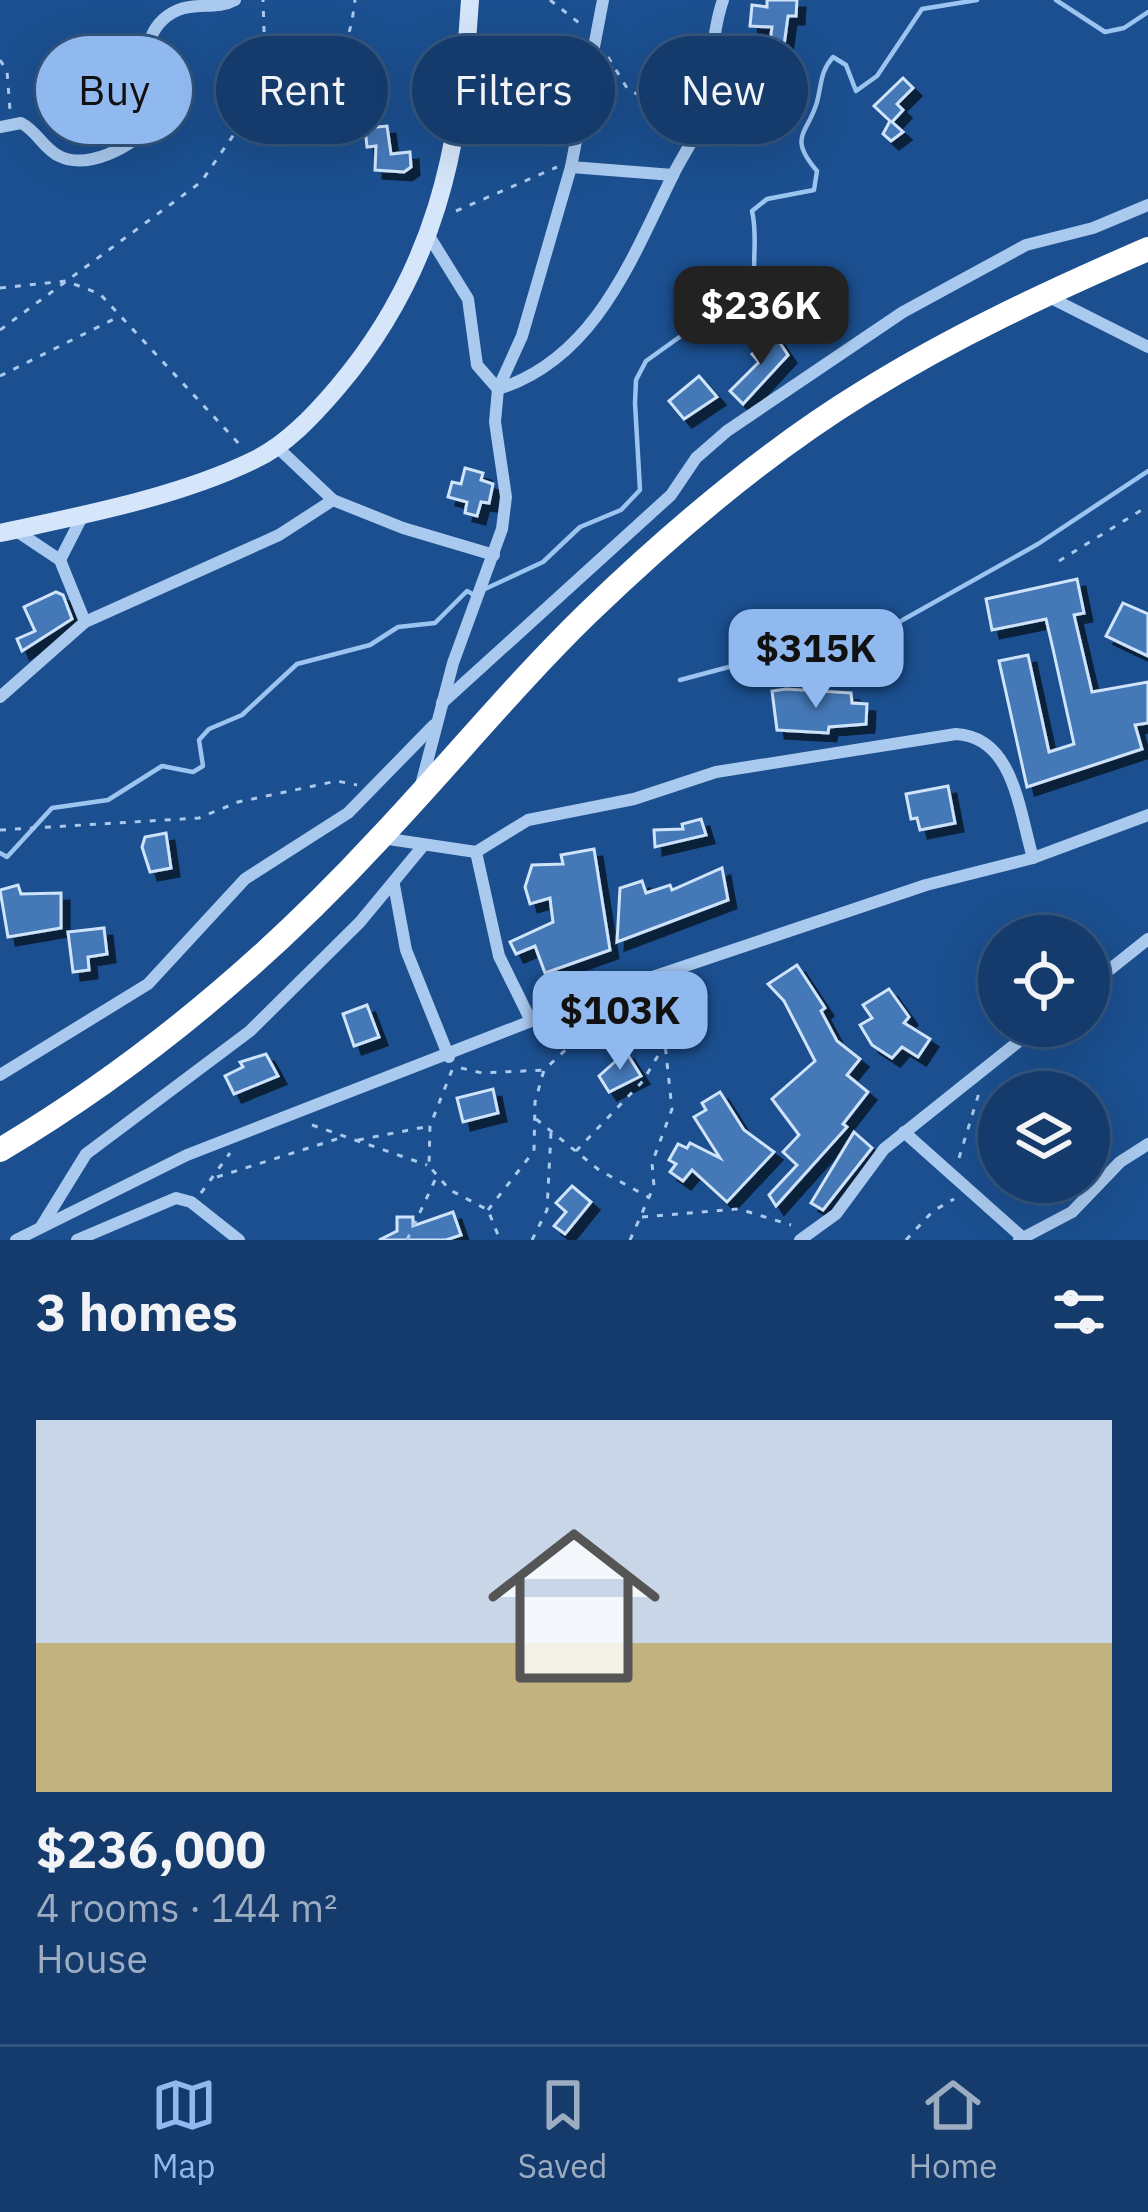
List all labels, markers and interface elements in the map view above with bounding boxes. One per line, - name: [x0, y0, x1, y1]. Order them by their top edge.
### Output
- chip: Buy: [36, 36, 192, 144]
- chip: Rent: [216, 36, 388, 144]
- chip: Filters: [412, 36, 615, 144]
- chip: New: [639, 36, 808, 144]
- pin: $236K: [677, 266, 845, 368]
- text: $236K: [701, 279, 821, 330]
- pin: $315K: [732, 609, 900, 711]
- text: $315K: [756, 622, 876, 673]
- map controls: [978, 915, 1110, 1203]
- button: locate: [978, 915, 1110, 1047]
- pin: $103K: [536, 971, 704, 1073]
- text: $103K: [560, 984, 680, 1035]
- button: layers: [978, 1071, 1110, 1203]
- text: 3 homes: [36, 1279, 238, 1345]
- icon: filters: [1046, 1279, 1112, 1345]
- icon: home: [466, 1498, 682, 1714]
- text: $236,000: [36, 1816, 266, 1882]
- text: 4 rooms · 144 m²: [36, 1882, 338, 1933]
- text: House: [36, 1933, 148, 1984]
- tab: Map: [151, 2072, 217, 2187]
- tab: Saved: [518, 2072, 608, 2187]
- tab: Home: [909, 2072, 997, 2187]

